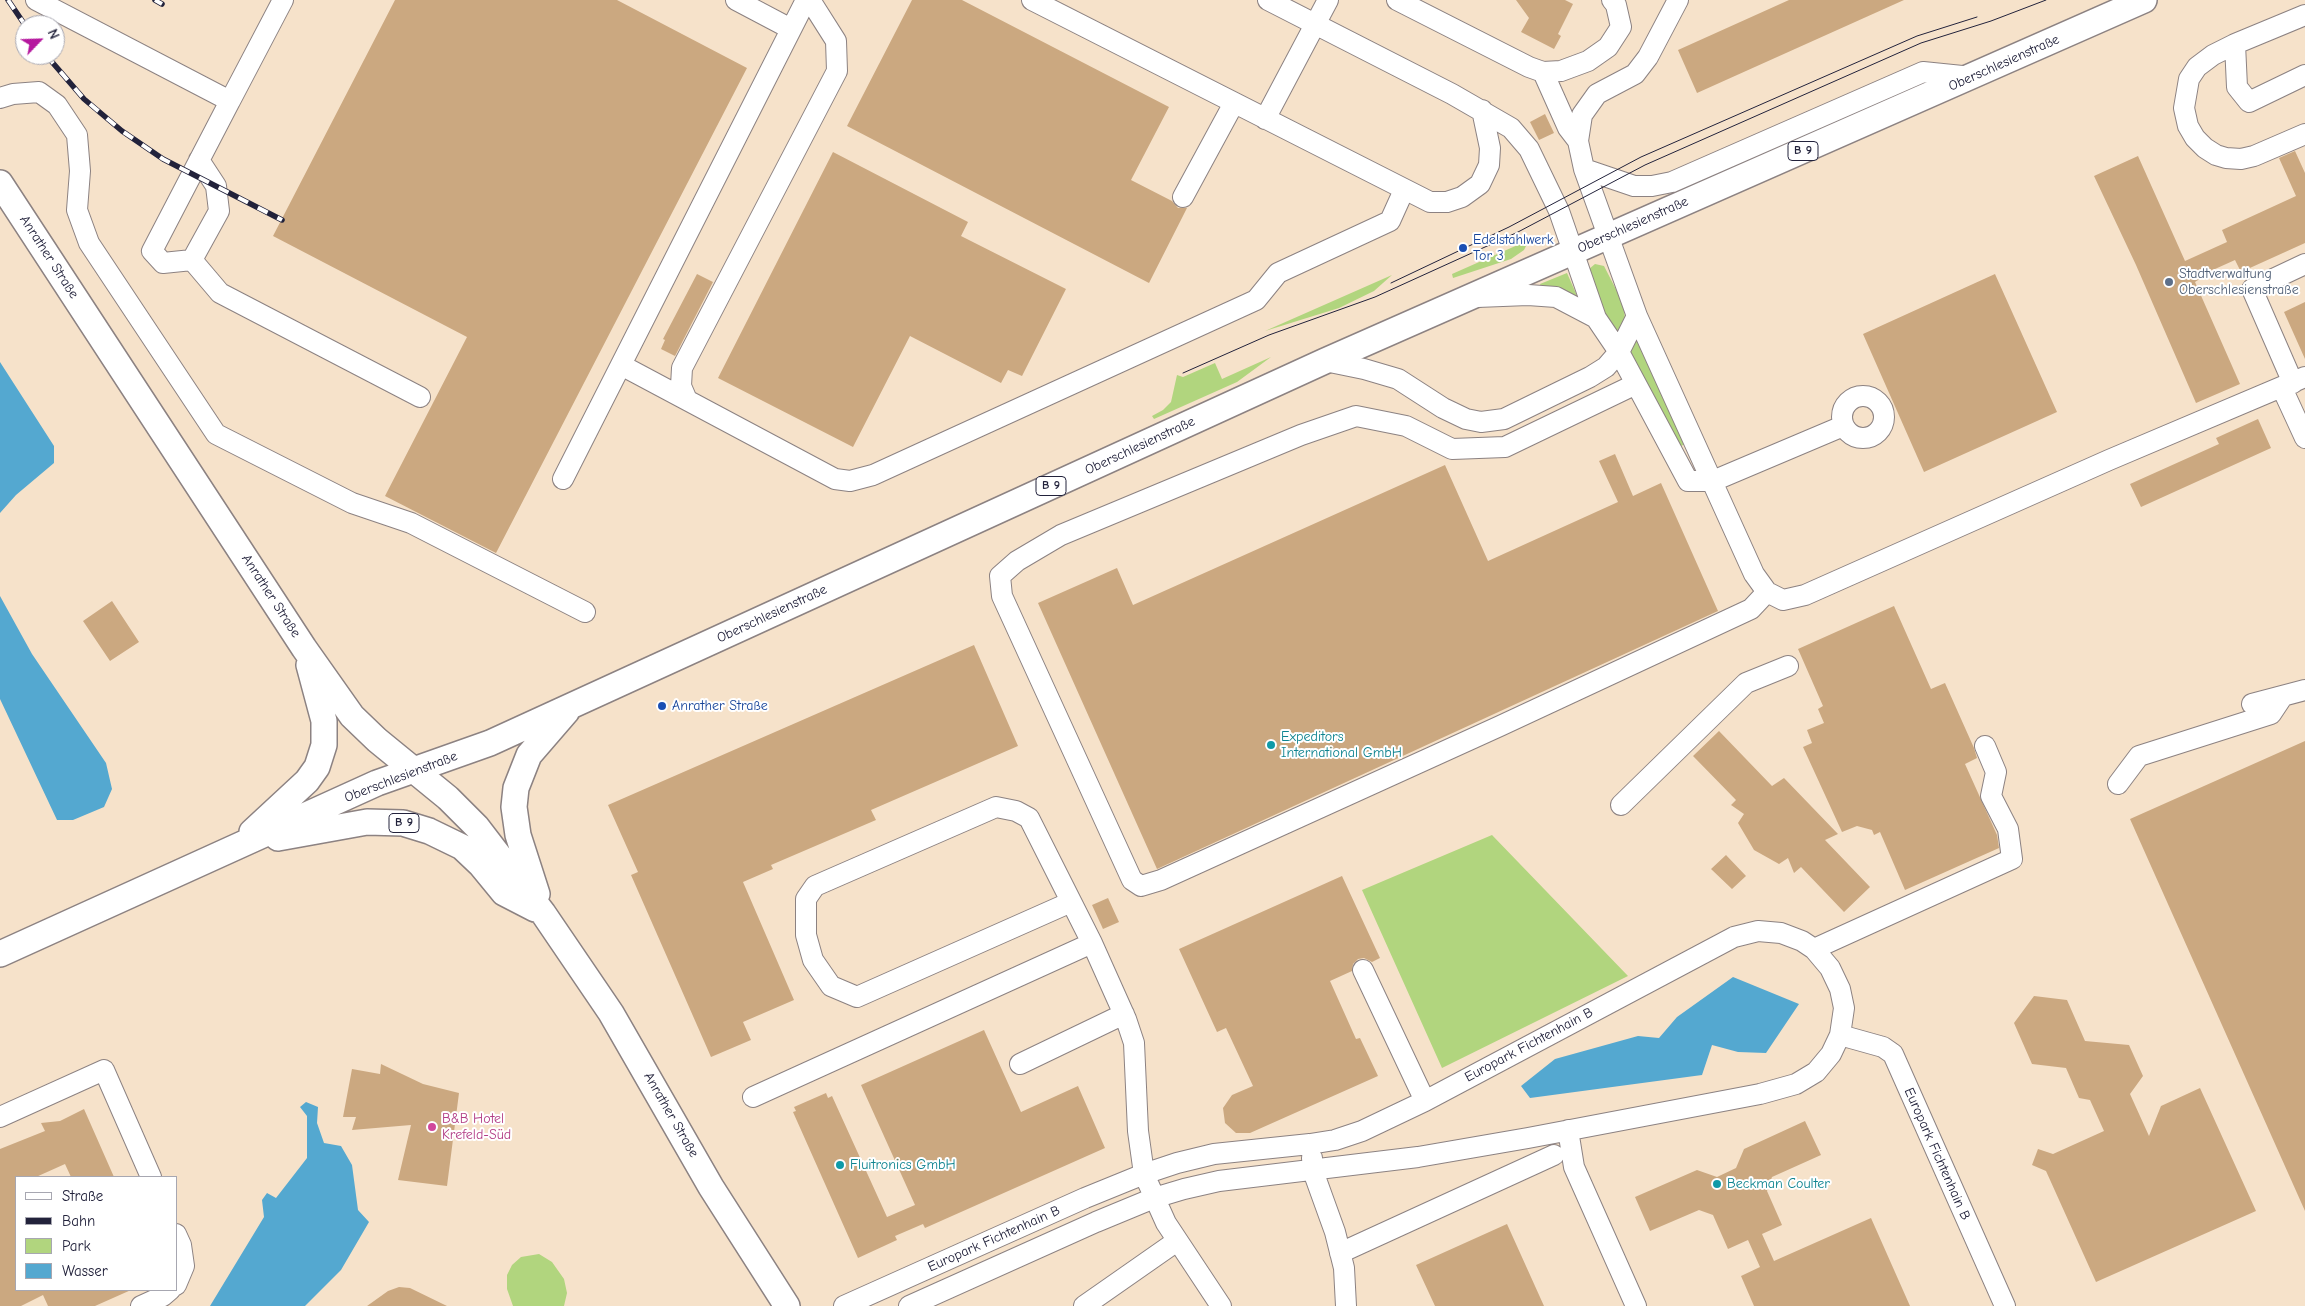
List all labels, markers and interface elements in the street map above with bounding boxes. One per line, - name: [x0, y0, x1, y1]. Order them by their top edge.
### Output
- north arrow: [15, 15, 65, 65]
- text: N: [44, 26, 63, 42]
- street label: Oberschlesienstraße: [1946, 31, 2062, 95]
- road number: B 9: [1788, 142, 1818, 160]
- street label: Oberschlesienstraße: [1575, 193, 1691, 257]
- street label: Anrather Straße: [16, 212, 82, 302]
- place label: Edelstahlwerk Tor 3: [1473, 232, 1554, 264]
- marker: Edelstahlwerk Tor 3: [1457, 242, 1469, 254]
- place label: Stadtverwaltung Oberschlesienstraße: [2179, 266, 2299, 298]
- marker: Stadtverwaltung Oberschlesienstraße: [2163, 276, 2175, 288]
- street label: Oberschlesienstraße: [1082, 413, 1198, 479]
- road number: B 9: [1036, 476, 1066, 496]
- street label: Anrather Straße: [238, 551, 304, 641]
- street label: Oberschlesienstraße: [714, 581, 830, 647]
- place label: Anrather Straße: [672, 698, 768, 714]
- marker: Anrather Straße: [656, 700, 668, 712]
- place label: Expeditors International GmbH: [1281, 729, 1402, 762]
- marker: Expeditors International GmbH: [1265, 739, 1277, 751]
- street label: Oberschlesienstraße: [342, 748, 460, 806]
- road number: B 9: [389, 814, 419, 832]
- street label: Europark Fichtenhain B: [1462, 1004, 1596, 1086]
- street label: Anrather Straße: [640, 1069, 702, 1161]
- street label: Europark Fichtenhain B: [1900, 1085, 1974, 1223]
- place label: B&B Hotel Krefeld-Süd: [442, 1111, 511, 1144]
- marker: B&B Hotel Krefeld-Süd: [426, 1121, 438, 1133]
- place label: Fluitronics GmbH: [850, 1157, 956, 1173]
- marker: Fluitronics GmbH: [834, 1159, 846, 1171]
- legend: [15, 1176, 178, 1291]
- place label: Beckman Coulter: [1727, 1176, 1830, 1192]
- marker: Beckman Coulter: [1711, 1178, 1723, 1190]
- text: Straße: [62, 1187, 103, 1205]
- street label: Europark Fichtenhain B: [925, 1202, 1063, 1276]
- text: Bahn: [62, 1212, 95, 1230]
- text: Park: [62, 1237, 91, 1255]
- text: Wasser: [62, 1262, 108, 1280]

